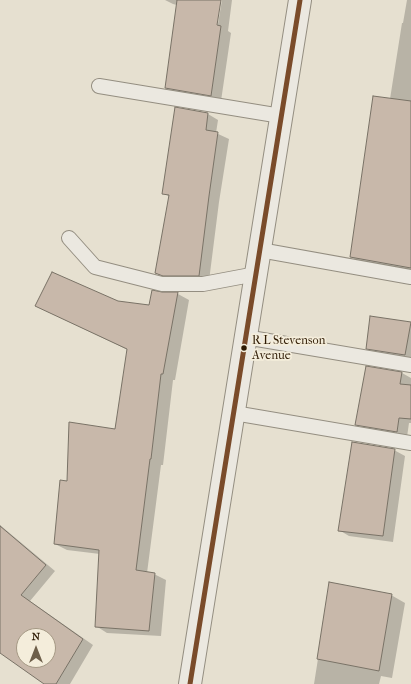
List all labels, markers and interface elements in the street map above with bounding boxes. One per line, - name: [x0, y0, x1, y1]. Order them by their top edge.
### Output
- place label: R L Stevenson Avenue: [252, 334, 325, 362]
- marker: R L Stevenson Avenue: [239, 343, 249, 353]
- north arrow: [16, 628, 56, 668]
- text: N: [32, 630, 40, 643]

